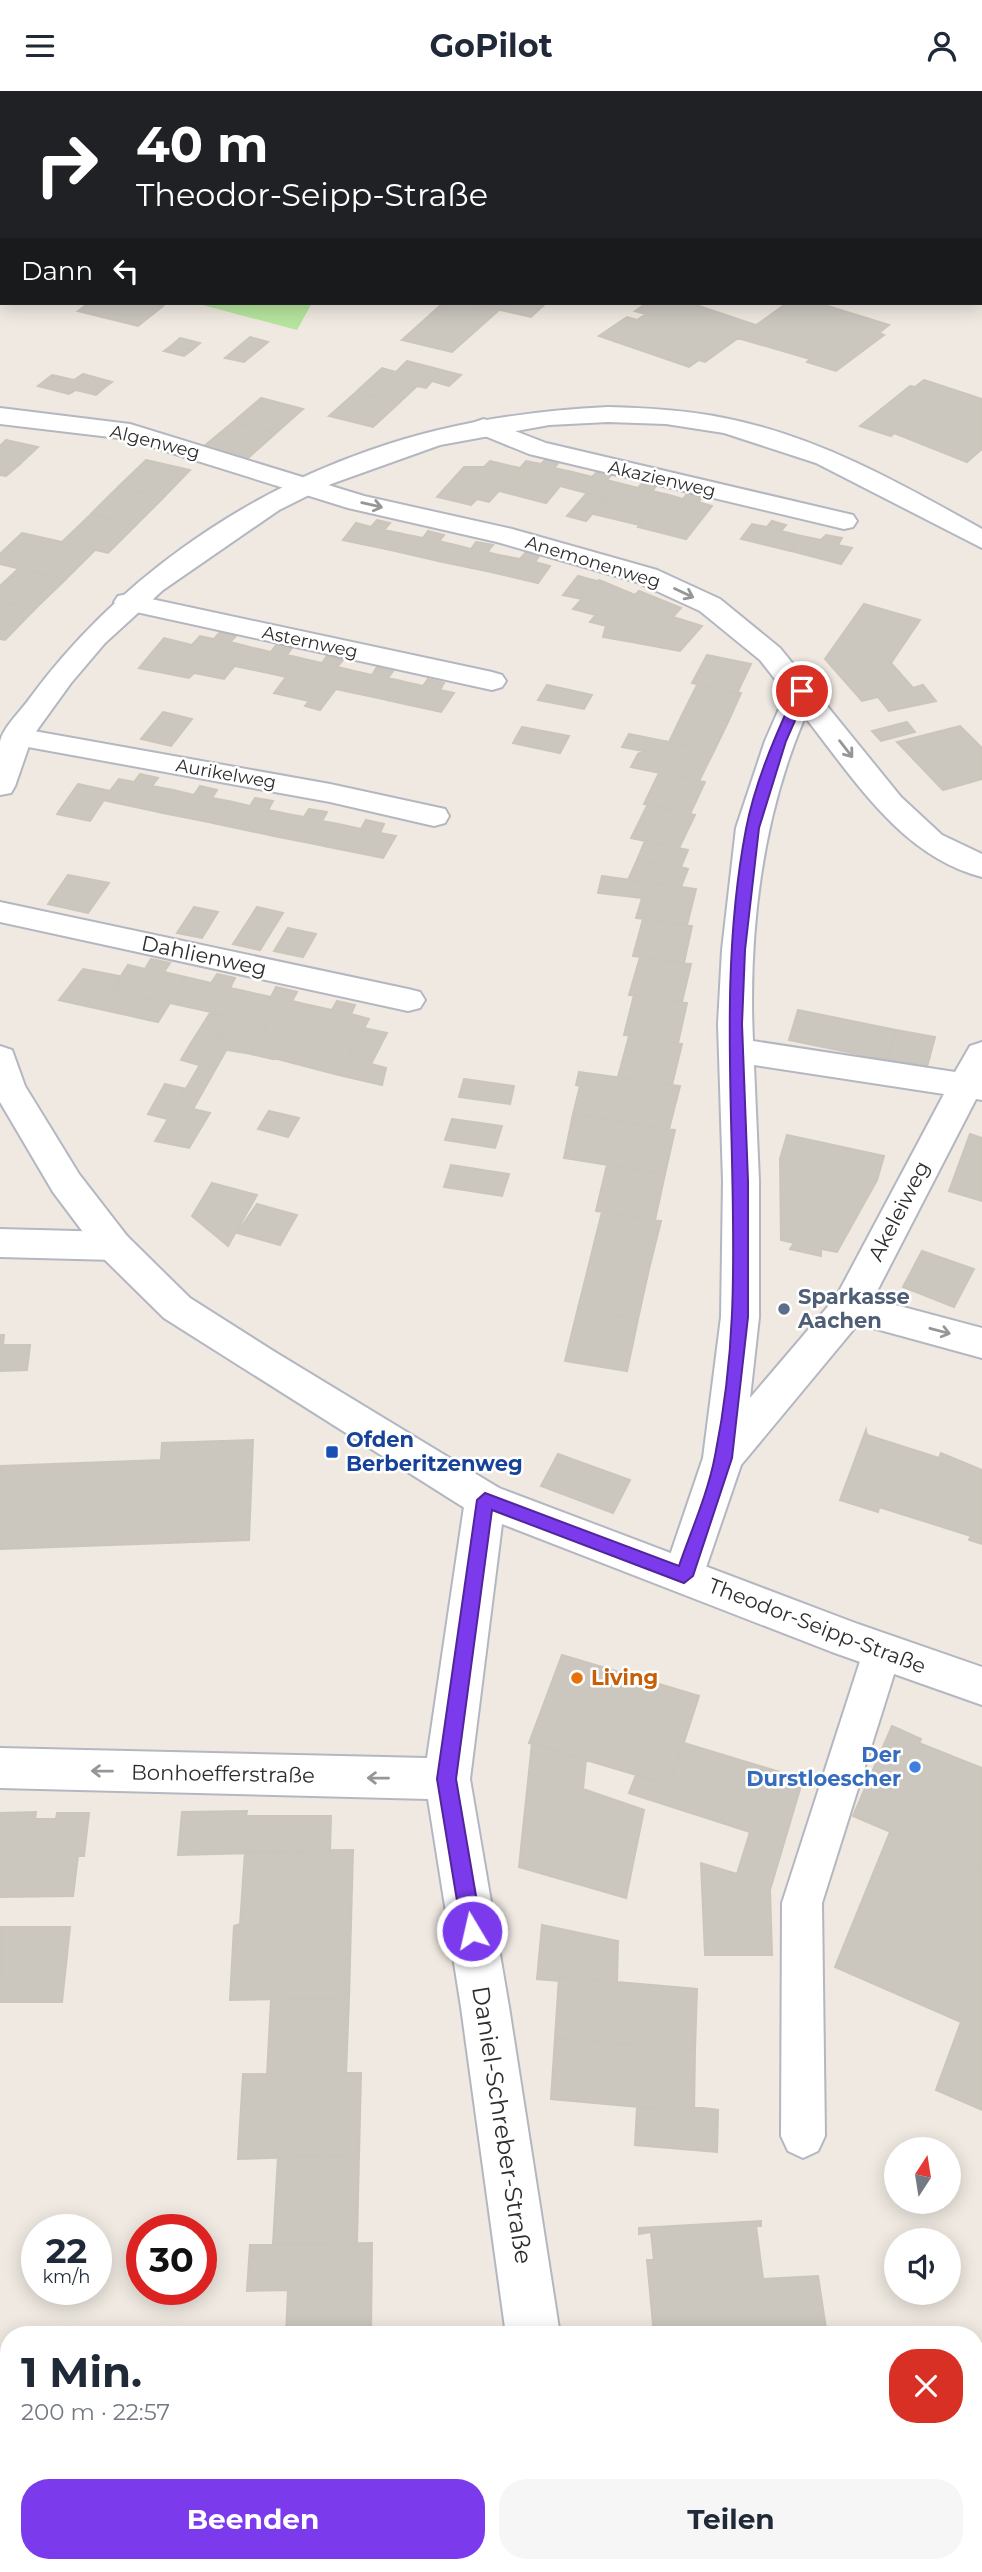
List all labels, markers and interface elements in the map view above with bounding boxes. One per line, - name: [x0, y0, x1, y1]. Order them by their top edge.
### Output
- text: GoPilot: [429, 26, 553, 65]
- icon: menu: [21, 27, 59, 65]
- icon: person: [923, 27, 961, 65]
- text: 40 m: [136, 115, 268, 174]
- icon: right: [21, 119, 112, 210]
- text: Theodor-Seipp-Straße: [136, 175, 488, 214]
- icon: left: [107, 252, 145, 290]
- text: Dann: [21, 255, 93, 287]
- street label: Algenweg: [108, 420, 202, 464]
- street label: Akazienweg: [606, 456, 718, 502]
- one-way arrow: [360, 499, 383, 513]
- street label: Anemonenweg: [523, 531, 663, 593]
- one-way arrow: [674, 588, 695, 601]
- street label: Asternweg: [260, 621, 360, 663]
- pin: [772, 661, 832, 721]
- icon: arrive: [783, 672, 821, 710]
- one-way arrow: [838, 740, 854, 758]
- street label: Aurikelweg: [174, 754, 278, 794]
- street label: Dahlienweg: [139, 930, 269, 981]
- street label: Akeleiweg: [863, 1157, 934, 1265]
- place label: Sparkasse Aachen: [797, 1284, 910, 1333]
- marker: Sparkasse Aachen: [776, 1301, 792, 1317]
- one-way arrow: [929, 1326, 951, 1339]
- place label: Ofden Berberitzenweg: [346, 1427, 523, 1476]
- marker: Ofden Berberitzenweg: [324, 1444, 340, 1460]
- street label: Theodor-Seipp-Straße: [705, 1572, 930, 1679]
- place label: Living: [591, 1665, 658, 1690]
- marker: Living: [569, 1670, 585, 1686]
- place label: Der Durstloescher: [746, 1742, 901, 1791]
- street label: Bonhoefferstraße: [131, 1759, 315, 1788]
- marker: Der Durstloescher: [907, 1759, 923, 1775]
- one-way arrow: [91, 1764, 114, 1778]
- one-way arrow: [367, 1771, 390, 1784]
- position arrow: [435, 1894, 509, 1968]
- street label: Daniel-Schreber-Straße: [466, 1984, 539, 2266]
- north arrow: [884, 2137, 961, 2214]
- map controls: [884, 2137, 961, 2305]
- speed limit sign: 30: [126, 2214, 217, 2305]
- button: sound: [884, 2228, 961, 2305]
- text: 22: [46, 2229, 87, 2272]
- text: km/h: [42, 2266, 91, 2288]
- text: 1 Min.: [21, 2346, 142, 2398]
- button: close: [889, 2349, 963, 2423]
- text: 200 m · 22:57: [21, 2398, 170, 2426]
- button: Beenden: [21, 2479, 485, 2559]
- button: Teilen: [499, 2479, 963, 2559]

